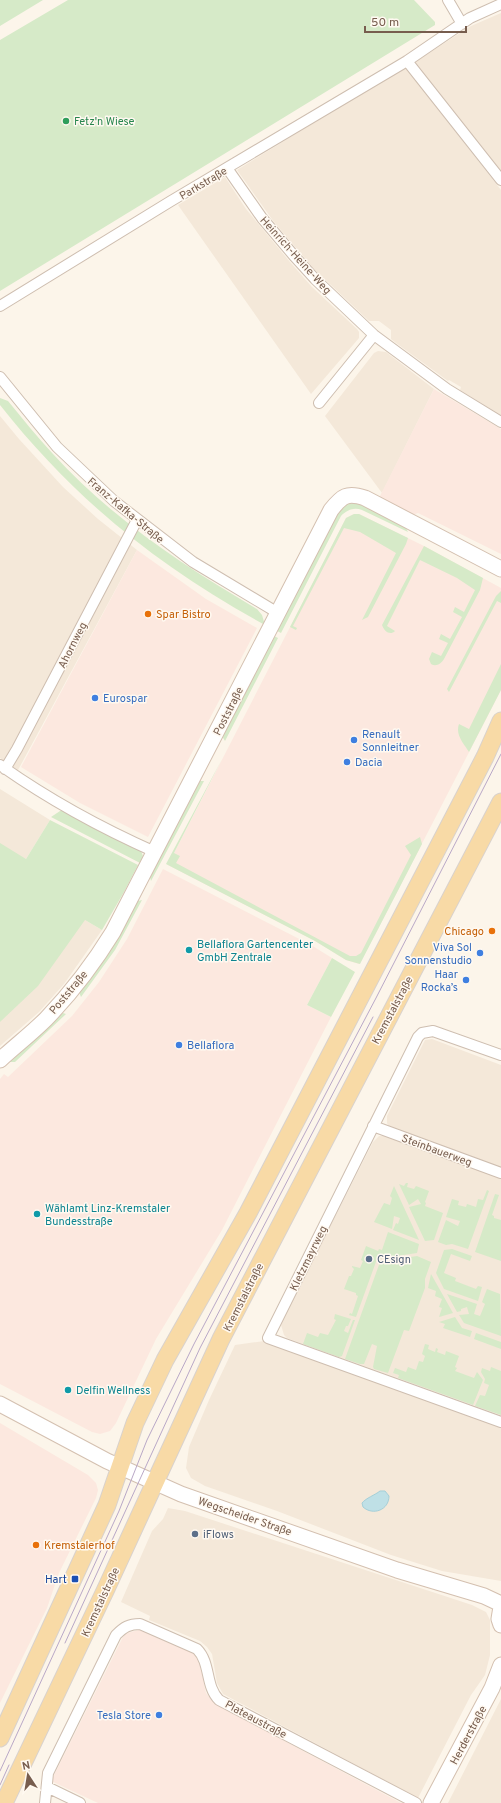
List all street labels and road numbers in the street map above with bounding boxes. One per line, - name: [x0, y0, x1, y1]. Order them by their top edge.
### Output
- street label: Parkstraße: [177, 164, 230, 204]
- street label: Heinrich-Heine-Weg: [257, 214, 334, 298]
- street label: Franz-Kafka-Straße: [84, 475, 166, 547]
- street label: Ahornweg: [55, 620, 91, 671]
- street label: Poststraße: [211, 685, 247, 738]
- street label: Poststraße: [46, 968, 91, 1017]
- street label: Kremstalstraße: [369, 974, 417, 1047]
- street label: Steinbauerweg: [399, 1132, 474, 1170]
- street label: Kletzmayrweg: [287, 1223, 331, 1293]
- street label: Kremstalstraße: [221, 1261, 267, 1334]
- street label: Wegscheider Straße: [196, 1494, 293, 1540]
- street label: Kremstalstraße: [79, 1565, 123, 1639]
- street label: Plateaustraße: [222, 1698, 289, 1742]
- street label: Herderstraße: [448, 1704, 490, 1767]

